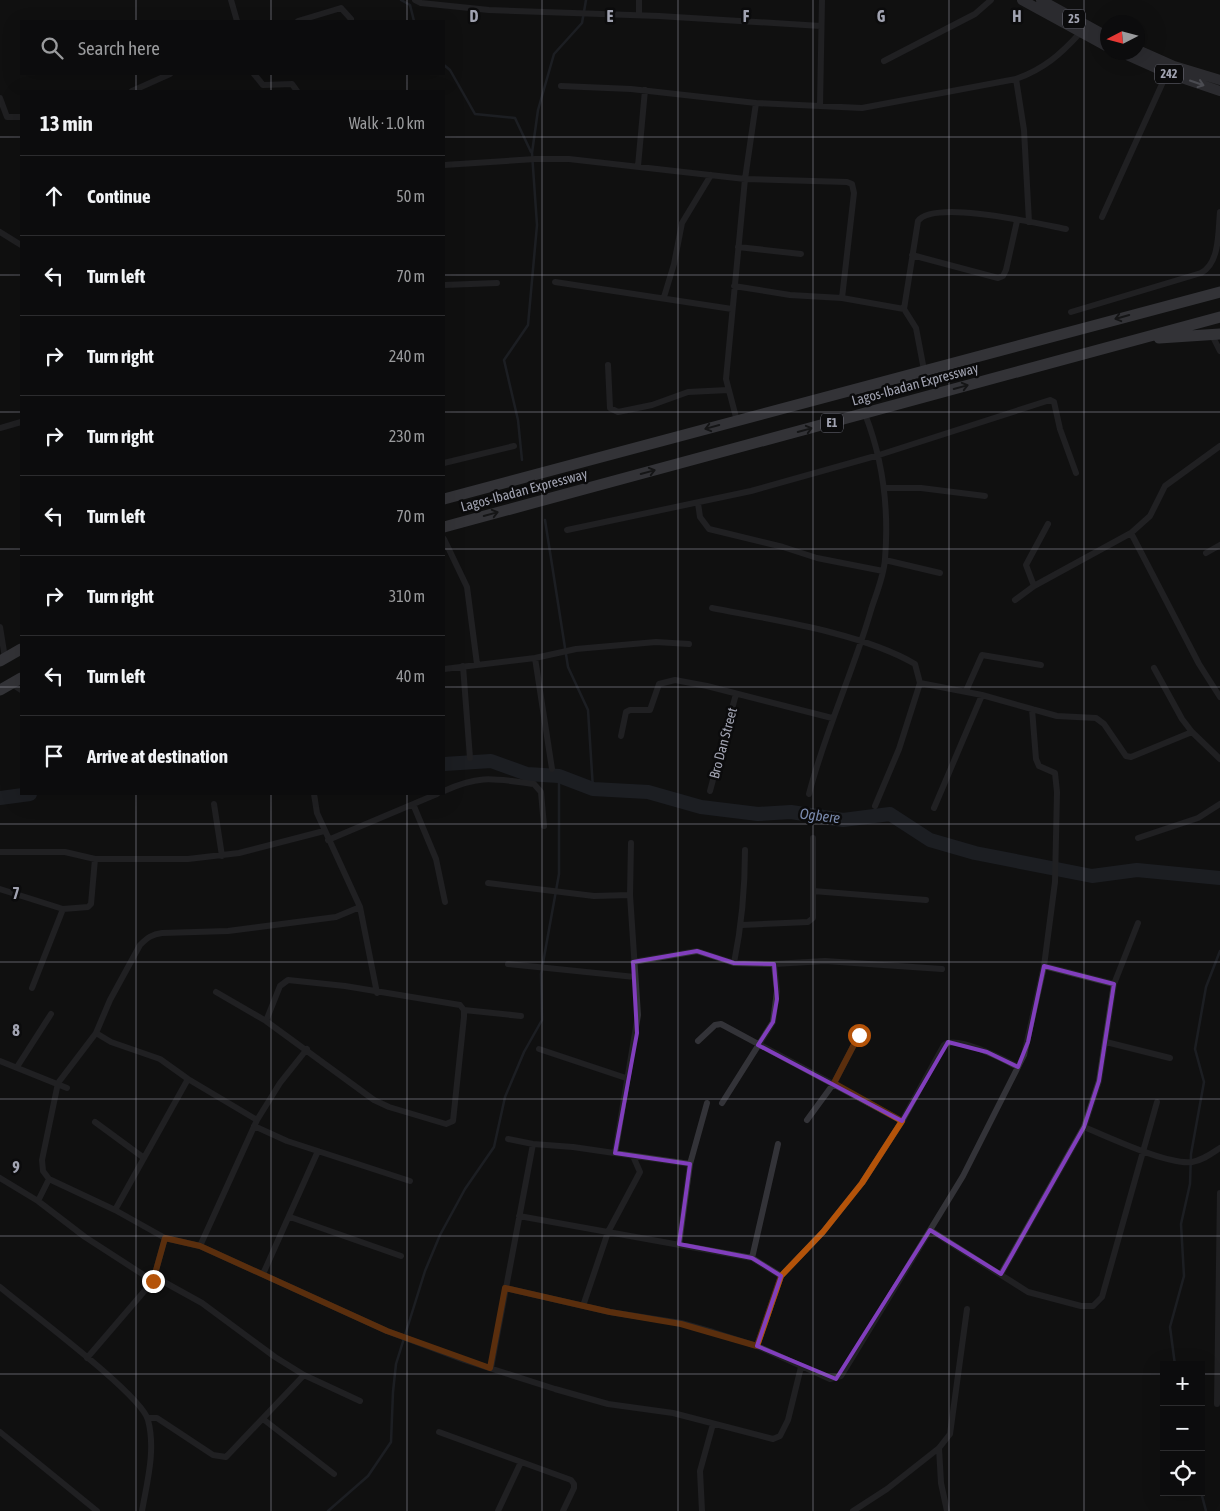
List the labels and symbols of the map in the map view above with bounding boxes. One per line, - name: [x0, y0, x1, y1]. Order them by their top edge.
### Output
- text: D: [470, 7, 479, 25]
- text: E: [607, 7, 614, 25]
- text: F: [743, 7, 750, 25]
- text: G: [877, 7, 886, 25]
- text: H: [1012, 7, 1022, 25]
- road number: 25: [1063, 10, 1085, 28]
- north arrow: [1100, 15, 1145, 60]
- road number: 242: [1155, 64, 1183, 84]
- one-way arrow: [1189, 79, 1205, 89]
- one-way arrow: [1114, 313, 1130, 323]
- street label: Lagos-Ibadan Expressway: [850, 359, 980, 409]
- one-way arrow: [953, 382, 969, 391]
- road number: E1: [821, 413, 843, 432]
- one-way arrow: [704, 423, 720, 433]
- one-way arrow: [796, 425, 812, 434]
- street label: Lagos-Ibadan Expressway: [459, 465, 589, 515]
- one-way arrow: [639, 467, 655, 476]
- one-way arrow: [482, 509, 498, 519]
- street label: Bro Dan Street: [706, 706, 740, 780]
- water label: Ogbere: [799, 805, 841, 826]
- text: 7: [12, 884, 20, 902]
- text: 8: [12, 1021, 20, 1039]
- route start: [848, 1024, 871, 1047]
- text: 9: [12, 1158, 20, 1176]
- route end: [142, 1270, 165, 1293]

